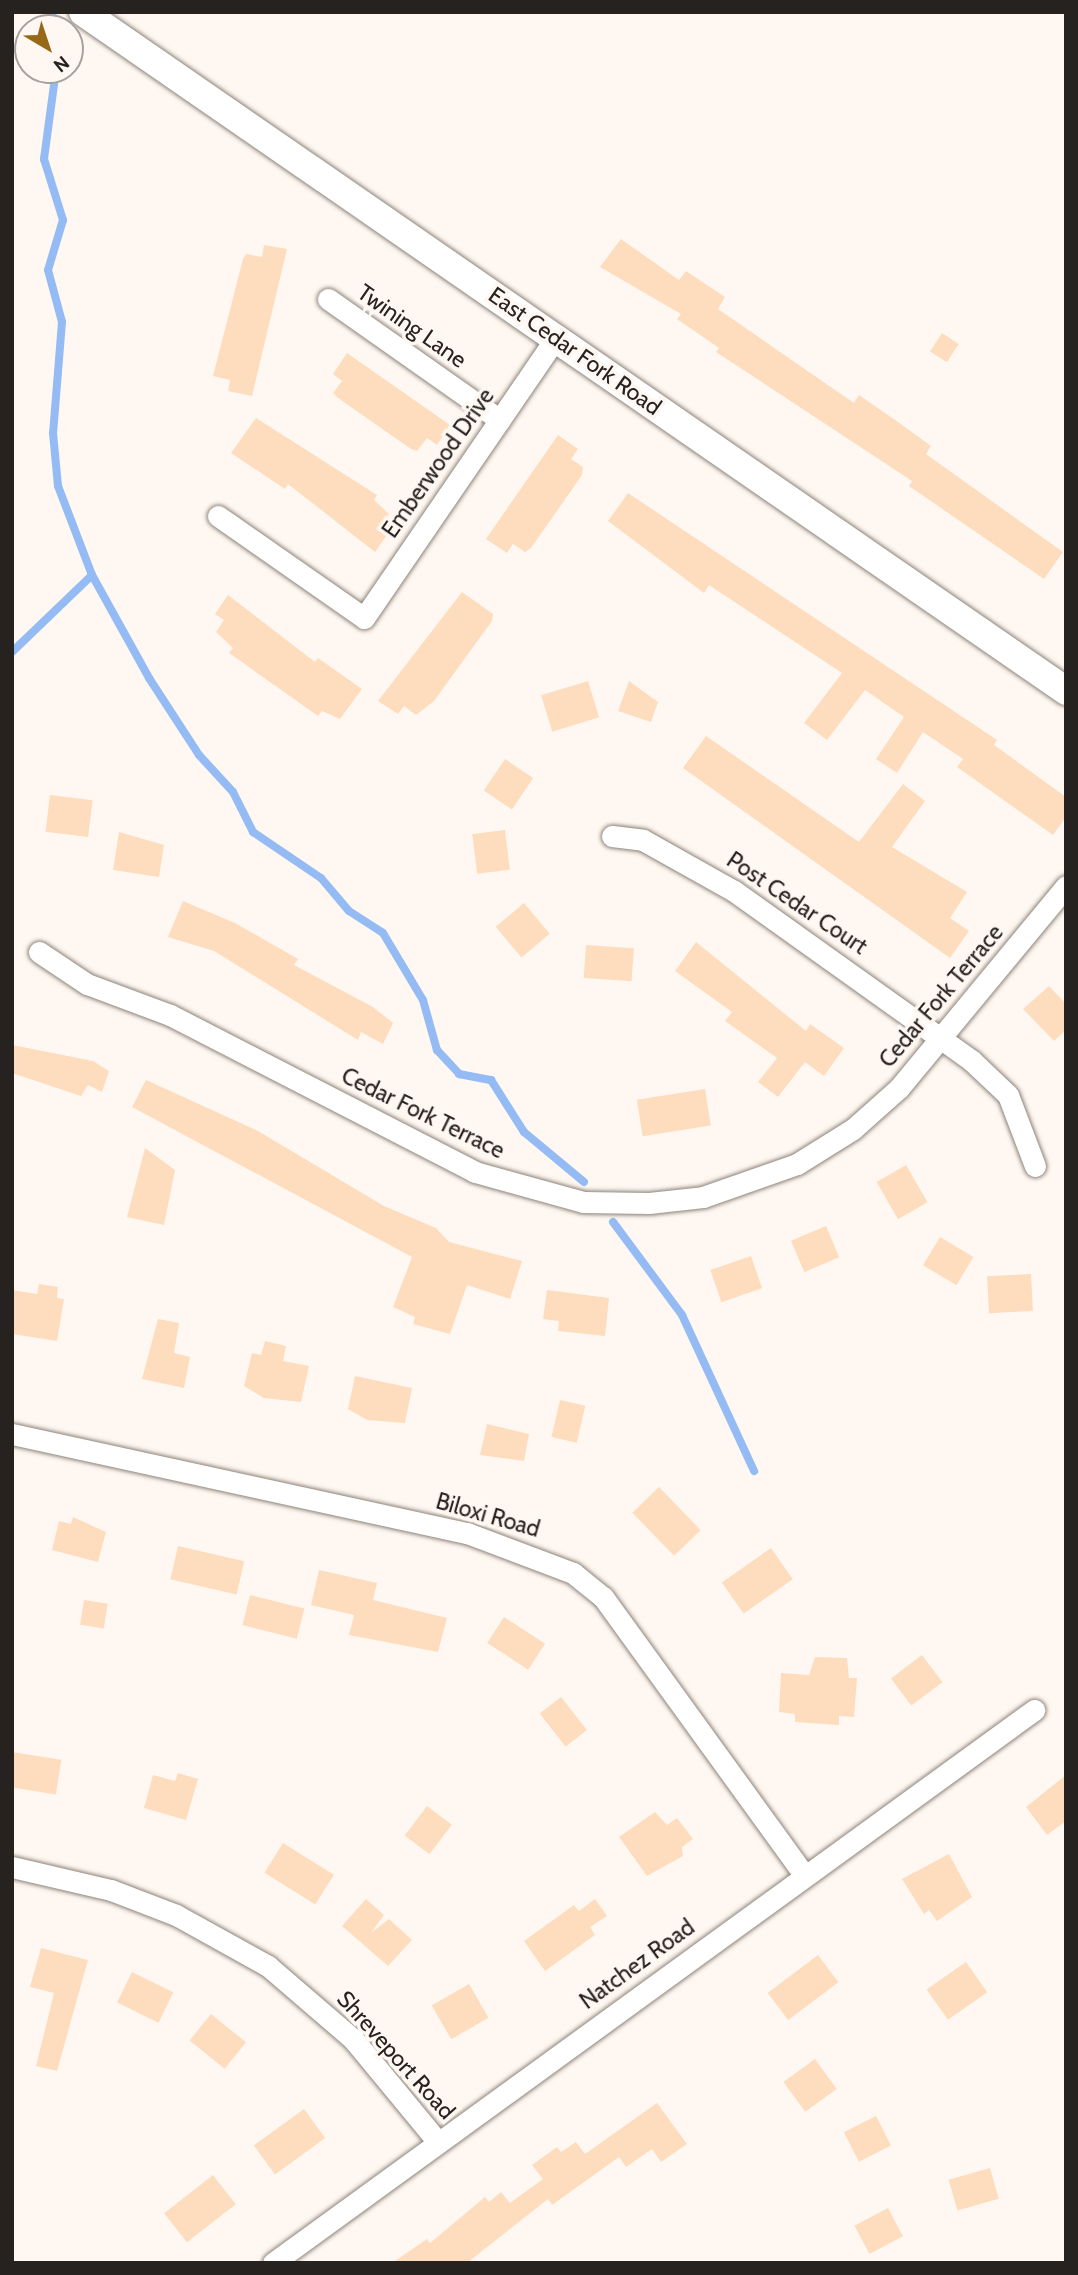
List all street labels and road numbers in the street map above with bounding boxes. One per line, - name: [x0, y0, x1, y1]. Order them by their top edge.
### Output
- street label: Twining Lane: [352, 278, 472, 374]
- street label: East Cedar Fork Road: [483, 281, 667, 421]
- street label: Emberwood Drive: [376, 383, 500, 543]
- street label: Post Cedar Court: [722, 846, 872, 960]
- street label: Cedar Fork Terrace: [873, 919, 1009, 1073]
- street label: Cedar Fork Terrace: [337, 1062, 509, 1164]
- street label: Biloxi Road: [433, 1487, 543, 1543]
- street label: Natchez Road: [574, 1913, 700, 2015]
- street label: Shreveport Road: [331, 1985, 461, 2125]

